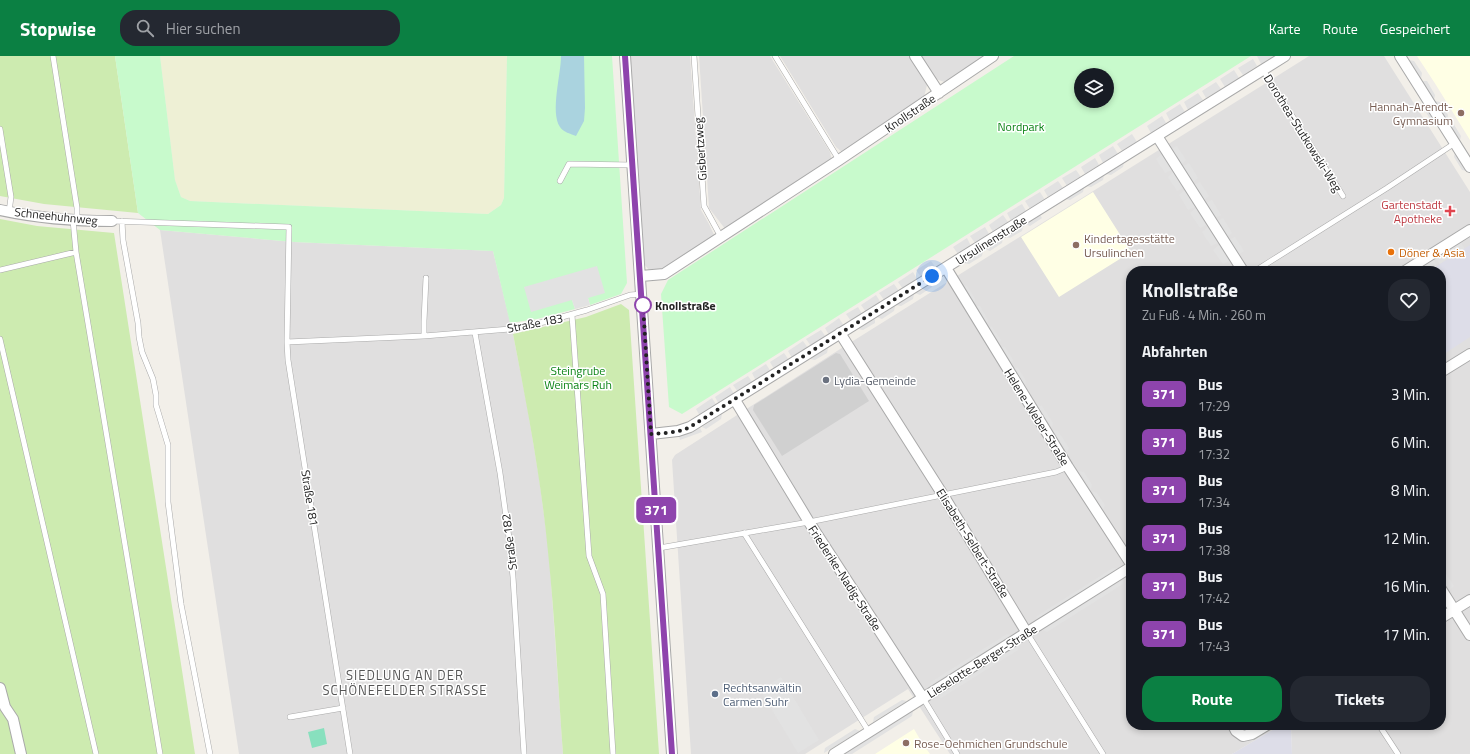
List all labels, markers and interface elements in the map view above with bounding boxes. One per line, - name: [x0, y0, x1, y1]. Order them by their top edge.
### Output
- search box: [120, 10, 400, 46]
- text: Stopwise: [20, 14, 96, 43]
- icon: search: [134, 17, 156, 39]
- text: Hier suchen: [166, 17, 240, 40]
- text: Karte: [1269, 18, 1301, 39]
- text: Route: [1323, 18, 1358, 39]
- text: Gespeichert: [1380, 18, 1450, 39]
- map controls: [1074, 68, 1114, 108]
- button: layers: [1074, 68, 1114, 108]
- street label: Dorothea-Stutkowski-Weg: [1259, 70, 1347, 196]
- street label: Knollstraße: [881, 89, 939, 137]
- place label: Hannah-Arendt- Gymnasium: [1369, 97, 1453, 130]
- marker: Hannah-Arendt- Gymnasium: [1456, 108, 1466, 118]
- street label: Gisbertzweg: [688, 117, 712, 181]
- park label: Nordpark: [998, 117, 1045, 136]
- place label: Gartenstadt Apotheke: [1381, 195, 1443, 228]
- street label: Schneehuhnweg: [13, 202, 99, 230]
- marker: Gartenstadt Apotheke: [1445, 206, 1455, 216]
- street label: Ursulinenstraße: [952, 210, 1030, 270]
- place label: Kindertagesstätte Ursulinchen: [1084, 229, 1175, 262]
- marker: Kindertagesstätte Ursulinchen: [1071, 240, 1081, 250]
- place label: Döner & Asia: [1399, 243, 1465, 262]
- marker: Döner & Asia: [1386, 247, 1396, 257]
- your location: [922, 266, 942, 286]
- text: Knollstraße: [1142, 275, 1238, 304]
- button: heart: [1388, 279, 1430, 321]
- marker: Knollstraße: [634, 296, 652, 314]
- place label: Knollstraße: [655, 296, 716, 315]
- text: Zu Fuß · 4 Min. · 260 m: [1142, 305, 1266, 325]
- street label: Straße 183: [505, 308, 565, 338]
- text: Abfahrten: [1142, 340, 1208, 363]
- park label: Steingrube Weimars Ruh: [544, 361, 612, 394]
- street label: Helene-Weber-Straße: [999, 365, 1075, 469]
- place label: Lydia-Gemeinde: [834, 371, 916, 390]
- text: Bus: [1198, 373, 1223, 396]
- marker: Lydia-Gemeinde: [821, 375, 831, 385]
- text: 371: [1152, 383, 1176, 404]
- text: 3 Min.: [1391, 383, 1430, 406]
- text: 17:29: [1198, 396, 1230, 416]
- text: Bus: [1198, 421, 1223, 444]
- text: 371: [1152, 431, 1176, 452]
- text: 6 Min.: [1391, 431, 1430, 454]
- text: 17:32: [1198, 444, 1230, 464]
- street label: Straße 181: [296, 469, 324, 527]
- text: Bus: [1198, 469, 1223, 492]
- text: 371: [1152, 479, 1176, 500]
- text: 8 Min.: [1391, 479, 1430, 502]
- street label: Elisabeth-Selbert-Straße: [932, 485, 1014, 601]
- text: 17:34: [1198, 492, 1230, 512]
- line badge: 371: [633, 497, 679, 523]
- text: 371: [644, 499, 668, 520]
- street label: Straße 182: [496, 513, 522, 571]
- text: Bus: [1198, 517, 1223, 540]
- street label: Friederike-Nadig-Straße: [804, 521, 886, 635]
- text: 371: [1152, 527, 1176, 548]
- text: 12 Min.: [1383, 527, 1430, 550]
- text: 17:38: [1198, 540, 1230, 560]
- text: Bus: [1198, 565, 1223, 588]
- text: 371: [1152, 575, 1176, 596]
- text: 16 Min.: [1383, 575, 1430, 598]
- text: 17:42: [1198, 588, 1230, 608]
- text: Bus: [1198, 613, 1223, 636]
- street label: Lieselotte-Berger-Straße: [923, 619, 1041, 703]
- text: 371: [1152, 623, 1176, 644]
- text: 17 Min.: [1383, 623, 1430, 646]
- text: 17:43: [1198, 636, 1230, 656]
- district label: SIEDLUNG AN DER SCHÖNEFELDER STRASSE: [323, 665, 487, 700]
- button: Route: [1142, 676, 1282, 722]
- button: Tickets: [1290, 676, 1430, 722]
- place label: Rechtsanwältin Carmen Suhr: [723, 678, 801, 711]
- marker: Rechtsanwältin Carmen Suhr: [710, 689, 720, 699]
- place label: Rose-Oehmichen Grundschule: [914, 734, 1068, 753]
- marker: Rose-Oehmichen Grundschule: [901, 738, 911, 748]

